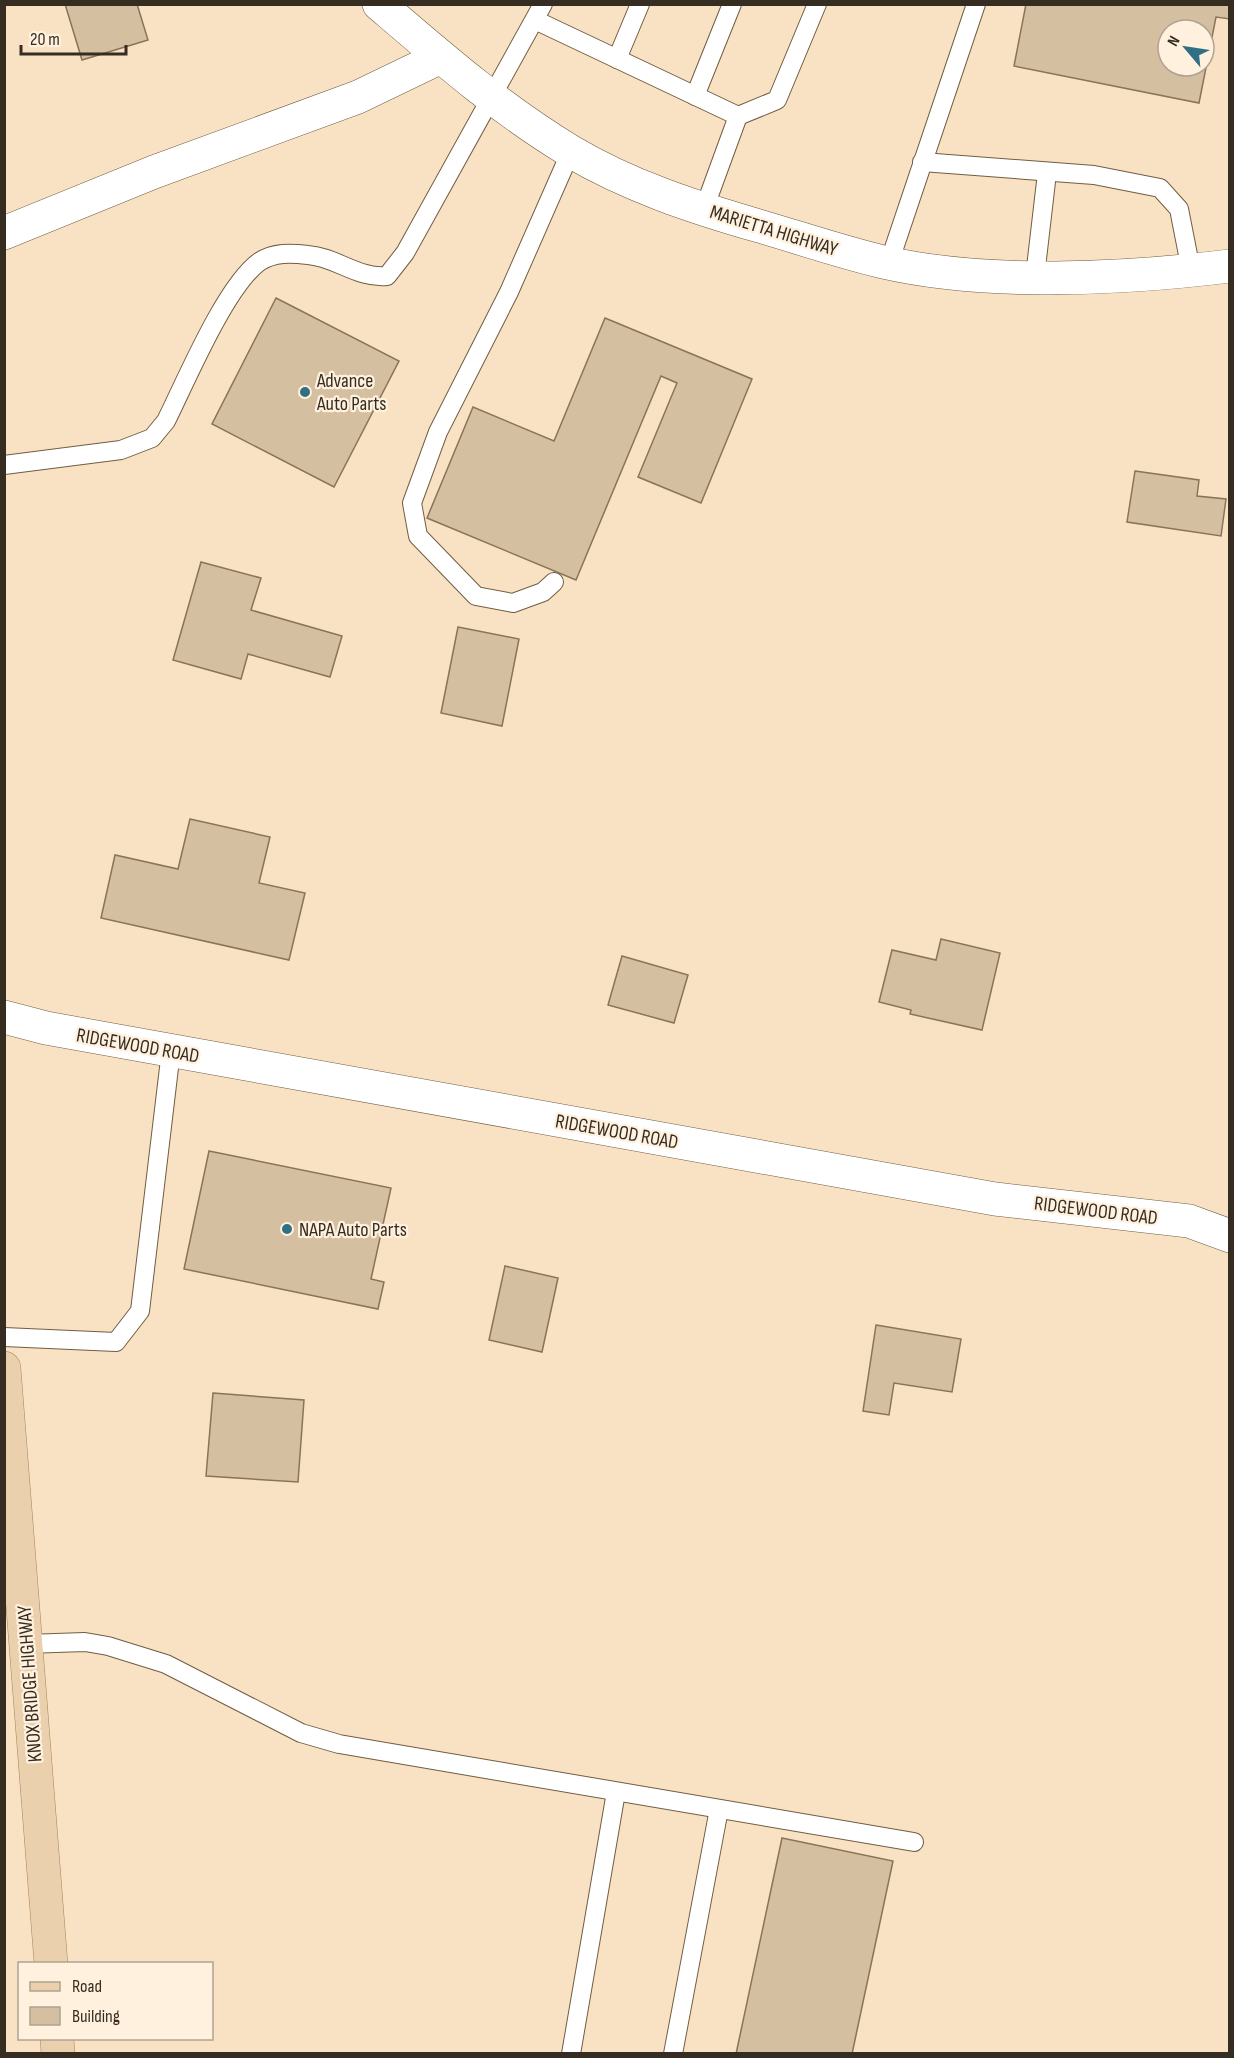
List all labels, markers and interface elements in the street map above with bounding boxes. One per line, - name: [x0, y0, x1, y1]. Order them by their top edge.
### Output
- scale bar: [21, 18, 126, 56]
- north arrow: [1156, 18, 1216, 78]
- text: 20 m: [30, 29, 60, 50]
- text: N: [1164, 33, 1185, 50]
- street label: MARIETTA HIGHWAY: [707, 200, 841, 262]
- place label: Advance Auto Parts: [316, 369, 386, 416]
- marker: Advance Auto Parts: [298, 385, 312, 399]
- street label: RIDGEWOOD ROAD: [75, 1023, 201, 1069]
- street label: RIDGEWOOD ROAD: [554, 1109, 680, 1155]
- street label: RIDGEWOOD ROAD: [1033, 1192, 1159, 1230]
- place label: NAPA Auto Parts: [299, 1218, 407, 1242]
- marker: NAPA Auto Parts: [280, 1222, 294, 1236]
- street label: KNOX BRIDGE HIGHWAY: [13, 1604, 47, 1763]
- legend: [18, 1962, 213, 2040]
- text: Road: [72, 1976, 102, 1997]
- text: Building: [72, 2006, 120, 2027]

